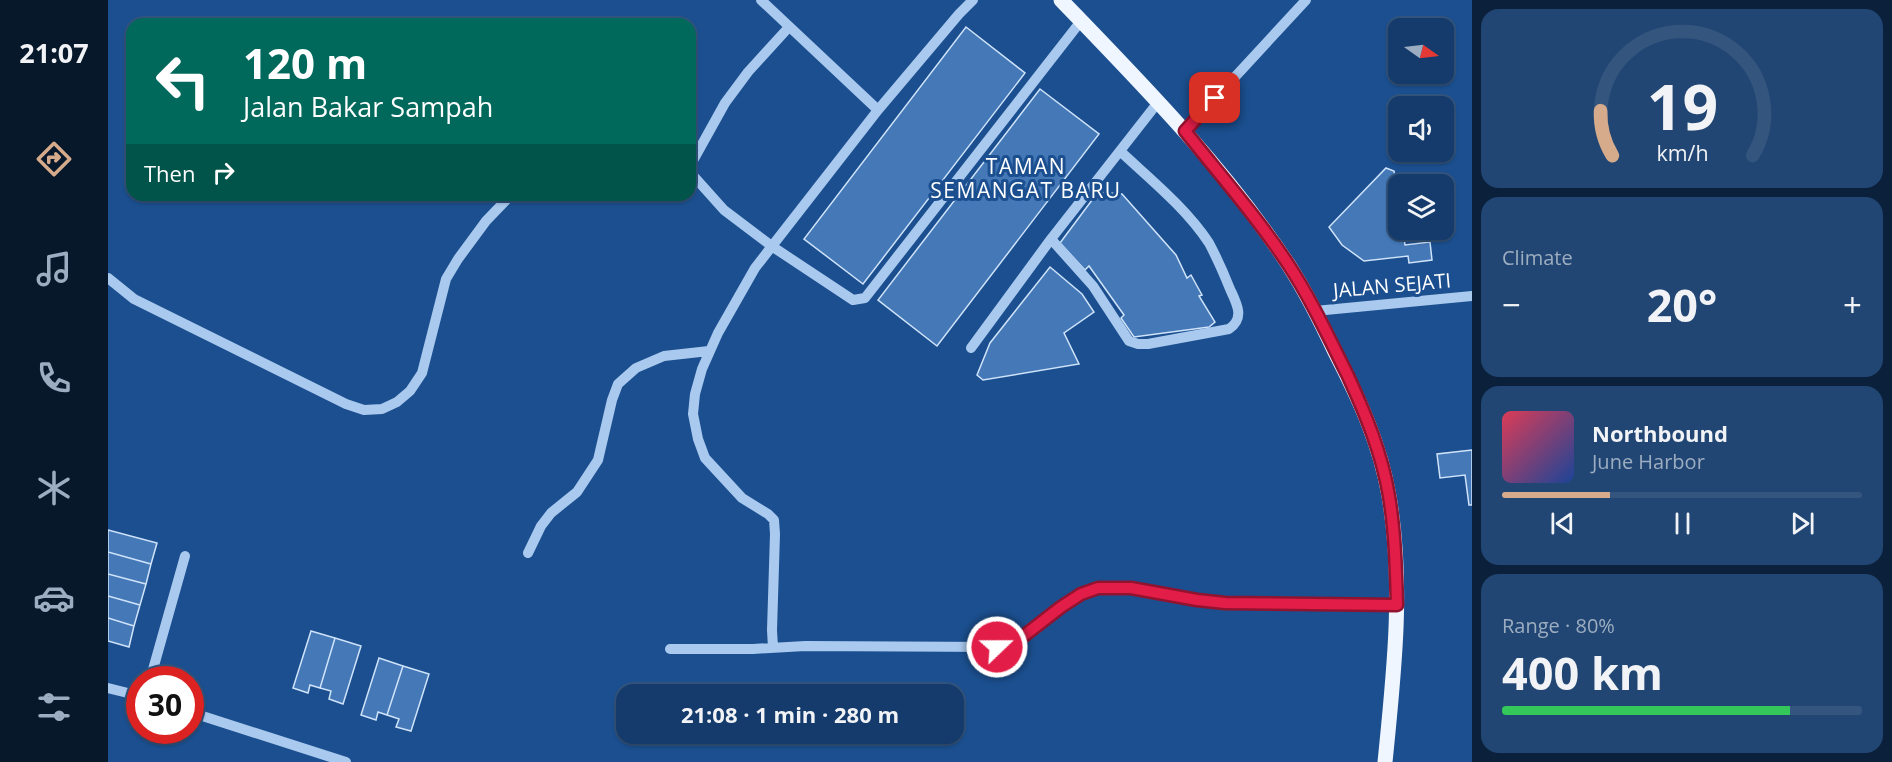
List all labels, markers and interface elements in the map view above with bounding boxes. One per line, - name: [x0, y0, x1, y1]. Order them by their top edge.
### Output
- north arrow: [1388, 18, 1454, 84]
- map controls: [1388, 18, 1454, 240]
- text: 21:07: [19, 34, 89, 71]
- text: 120 m: [243, 34, 367, 91]
- icon: left: [144, 42, 222, 120]
- text: 19: [1646, 63, 1718, 148]
- pin: [1189, 72, 1240, 123]
- icon: arrive: [1198, 81, 1231, 114]
- text: Jalan Bakar Sampah: [243, 88, 493, 125]
- button: sound: [1388, 96, 1454, 162]
- icon: directions: [33, 138, 75, 180]
- text: km/h: [1656, 138, 1708, 167]
- district label: TAMAN SEMANGAT BARU: [930, 152, 1122, 204]
- icon: right: [207, 156, 240, 189]
- text: Then: [144, 158, 195, 188]
- button: layers: [1388, 174, 1454, 240]
- text: Climate: [1502, 244, 1573, 271]
- icon: music: [33, 248, 75, 290]
- street label: JALAN SEJATI: [1330, 266, 1452, 304]
- text: 20°: [1647, 274, 1717, 335]
- text: −: [1502, 282, 1521, 327]
- text: +: [1843, 282, 1862, 327]
- icon: phone: [33, 357, 75, 399]
- text: Northbound: [1592, 418, 1728, 448]
- text: June Harbor: [1592, 448, 1705, 475]
- icon: climate: [33, 467, 75, 509]
- icon: previous: [1546, 507, 1579, 540]
- icon: pause: [1666, 507, 1699, 540]
- icon: next: [1786, 507, 1819, 540]
- icon: car: [33, 577, 75, 619]
- text: Range · 80%: [1502, 612, 1615, 639]
- position arrow: [965, 615, 1029, 679]
- text: 400 km: [1502, 642, 1663, 703]
- speed limit sign: 30: [126, 666, 204, 744]
- icon: filters: [33, 686, 75, 728]
- text: 21:08 · 1 min · 280 m: [681, 699, 899, 729]

